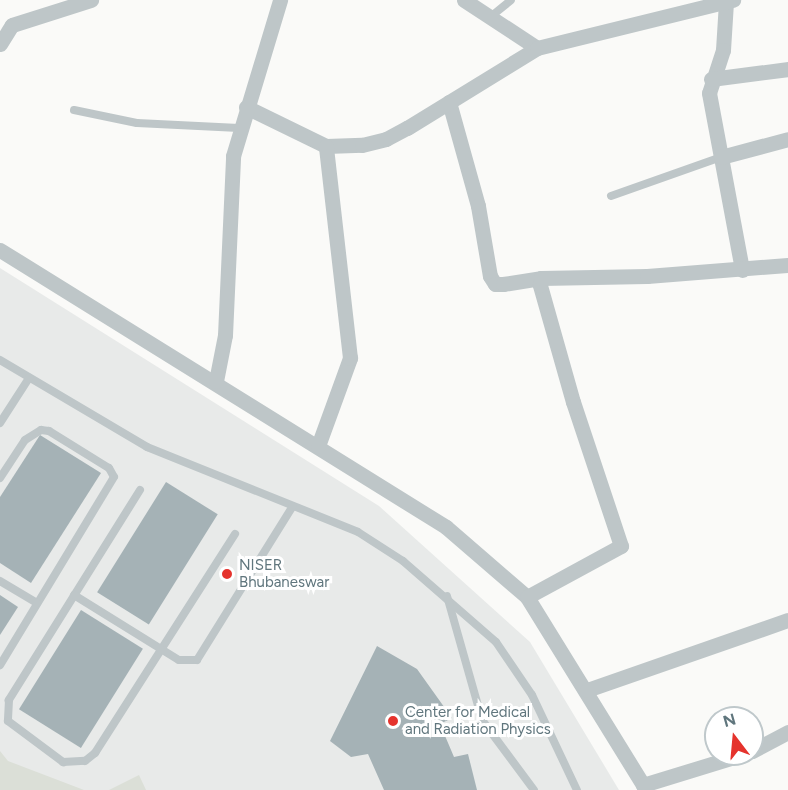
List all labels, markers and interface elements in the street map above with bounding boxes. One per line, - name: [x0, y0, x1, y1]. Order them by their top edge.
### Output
- place label: NISER Bhubaneswar: [239, 556, 329, 591]
- marker: NISER Bhubaneswar: [220, 567, 234, 581]
- place label: Center for Medical and Radiation Physics: [405, 703, 551, 738]
- north arrow: [704, 706, 764, 766]
- text: N: [721, 709, 738, 731]
- marker: Center for Medical and Radiation Physics: [386, 714, 400, 728]

